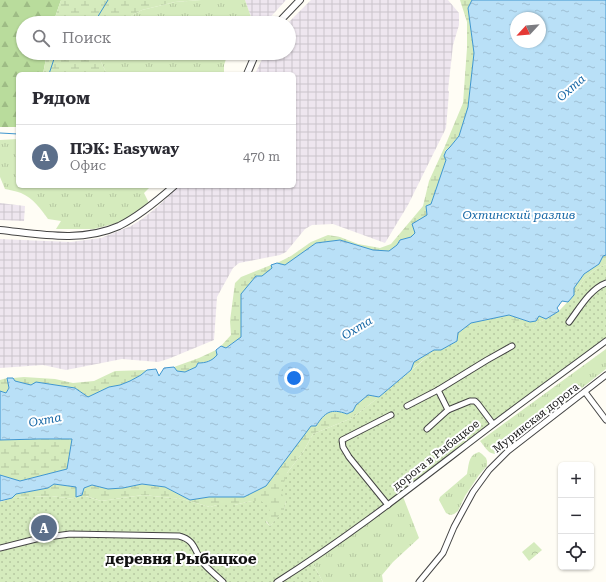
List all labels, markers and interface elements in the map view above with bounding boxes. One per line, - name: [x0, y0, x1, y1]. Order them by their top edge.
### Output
- north arrow: [510, 12, 546, 48]
- search box: [16, 16, 296, 60]
- icon: search: [30, 27, 52, 49]
- text: Поиск: [62, 29, 111, 47]
- water label: Охта: [554, 72, 588, 104]
- text: Рядом: [32, 88, 90, 108]
- text: ПЭК: Easyway: [70, 140, 179, 158]
- text: A: [40, 149, 50, 164]
- text: 470 m: [243, 149, 280, 164]
- text: Офис: [70, 158, 106, 173]
- water label: Охтинский разлив: [462, 208, 576, 222]
- water label: Охта: [339, 313, 375, 343]
- your location: [284, 368, 304, 388]
- street label: Муринская дорога: [490, 380, 582, 456]
- water label: Охта: [27, 410, 63, 430]
- street label: дорога в Рыбацкое: [390, 417, 482, 493]
- map controls: [558, 462, 594, 570]
- button: +: [558, 462, 594, 498]
- button: −: [558, 498, 594, 534]
- pin: A: [31, 513, 57, 543]
- button: locate: [558, 534, 594, 570]
- district label: деревня Рыбацкое: [106, 550, 257, 568]

